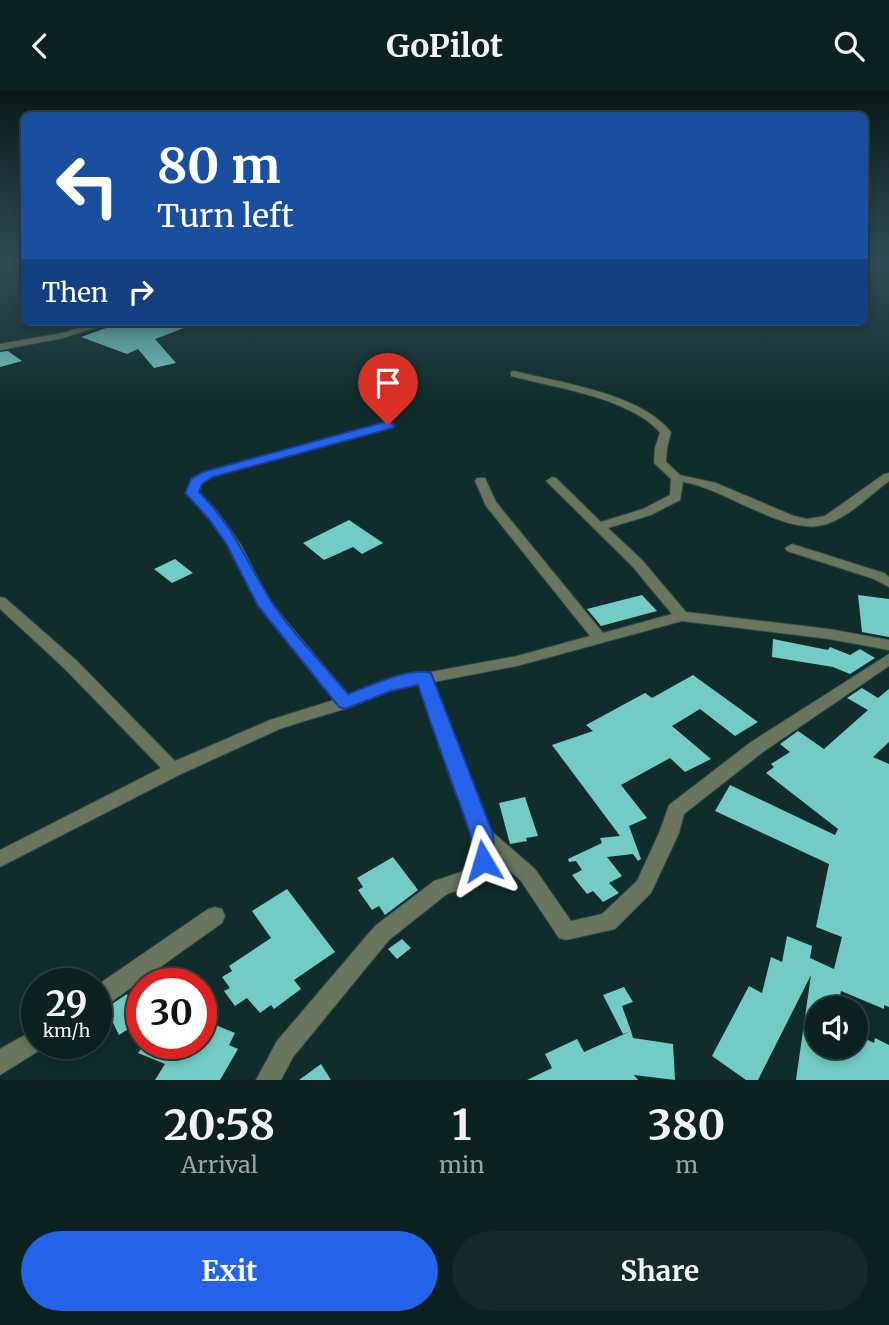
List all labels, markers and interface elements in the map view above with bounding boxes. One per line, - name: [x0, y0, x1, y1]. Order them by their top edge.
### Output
- text: GoPilot: [386, 26, 503, 66]
- icon: back: [21, 27, 59, 65]
- icon: search: [830, 27, 868, 65]
- text: 80 m: [157, 135, 280, 196]
- icon: left: [42, 140, 133, 231]
- text: Turn left: [157, 196, 294, 236]
- icon: right: [122, 273, 160, 311]
- text: Then: [42, 276, 108, 309]
- pin: [358, 353, 418, 425]
- icon: arrive: [369, 364, 407, 402]
- position arrow: [446, 824, 520, 898]
- speed limit sign: 30: [126, 968, 217, 1059]
- text: 29: [46, 982, 87, 1026]
- map controls: [805, 996, 868, 1059]
- button: sound: [805, 996, 868, 1059]
- text: km/h: [43, 1019, 90, 1042]
- text: 20:58: [164, 1099, 275, 1151]
- text: 1: [452, 1099, 471, 1151]
- text: 380: [648, 1099, 725, 1151]
- text: Arrival: [181, 1150, 258, 1179]
- text: min: [439, 1150, 484, 1179]
- text: m: [675, 1150, 698, 1179]
- button: Exit: [21, 1231, 438, 1311]
- button: Share: [452, 1231, 868, 1311]

